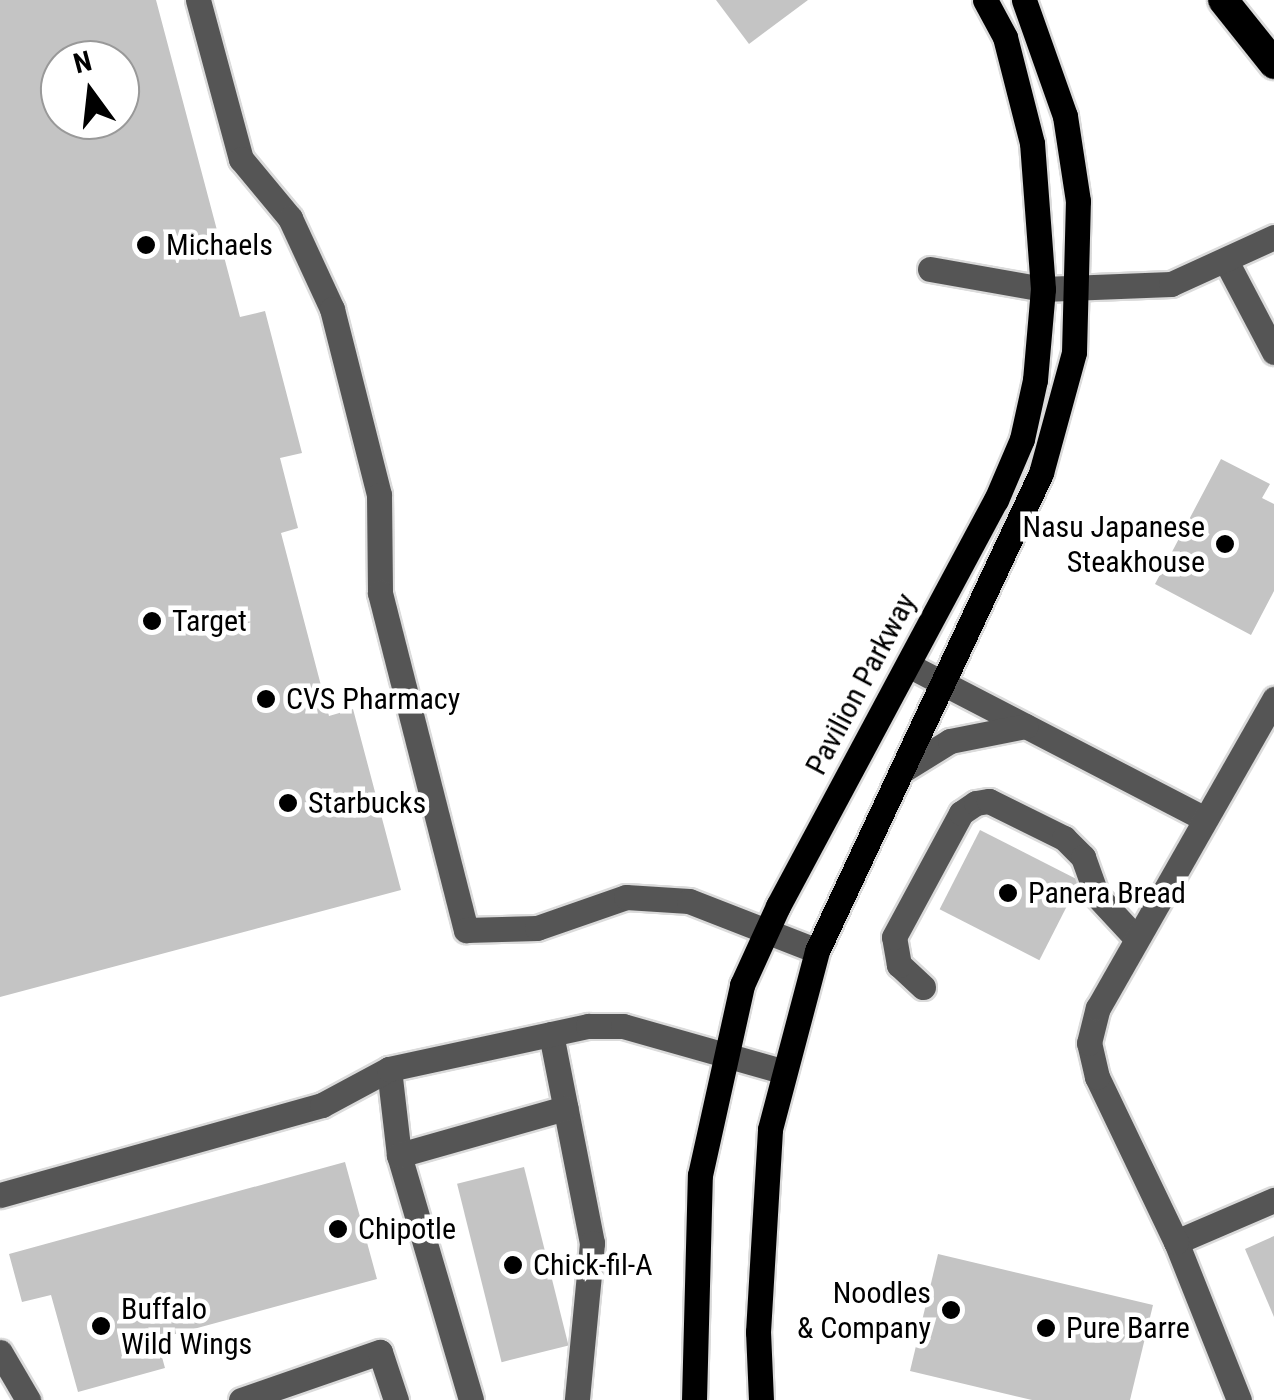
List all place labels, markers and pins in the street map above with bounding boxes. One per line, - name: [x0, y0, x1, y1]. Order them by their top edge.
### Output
- place label: Michaels: [166, 227, 273, 263]
- marker: Michaels: [135, 234, 157, 256]
- place label: Nasu Japanese Steakhouse: [1023, 509, 1205, 580]
- marker: Nasu Japanese Steakhouse: [1214, 533, 1236, 555]
- place label: Target: [172, 603, 247, 639]
- marker: Target: [141, 610, 163, 632]
- place label: CVS Pharmacy: [286, 681, 460, 717]
- marker: CVS Pharmacy: [255, 688, 277, 710]
- place label: Starbucks: [308, 785, 426, 821]
- marker: Starbucks: [277, 792, 299, 814]
- place label: Panera Bread: [1028, 875, 1186, 911]
- marker: Panera Bread: [997, 882, 1019, 904]
- place label: Chipotle: [358, 1211, 456, 1247]
- marker: Chipotle: [327, 1218, 349, 1240]
- place label: Chick-fil-A: [533, 1247, 653, 1283]
- marker: Chick-fil-A: [502, 1254, 524, 1276]
- place label: Noodles & Company: [797, 1275, 931, 1346]
- place label: Buffalo Wild Wings: [121, 1291, 252, 1362]
- marker: Noodles & Company: [940, 1299, 962, 1321]
- place label: Pure Barre: [1066, 1310, 1190, 1346]
- marker: Buffalo Wild Wings: [90, 1315, 112, 1337]
- marker: Pure Barre: [1035, 1317, 1057, 1339]

